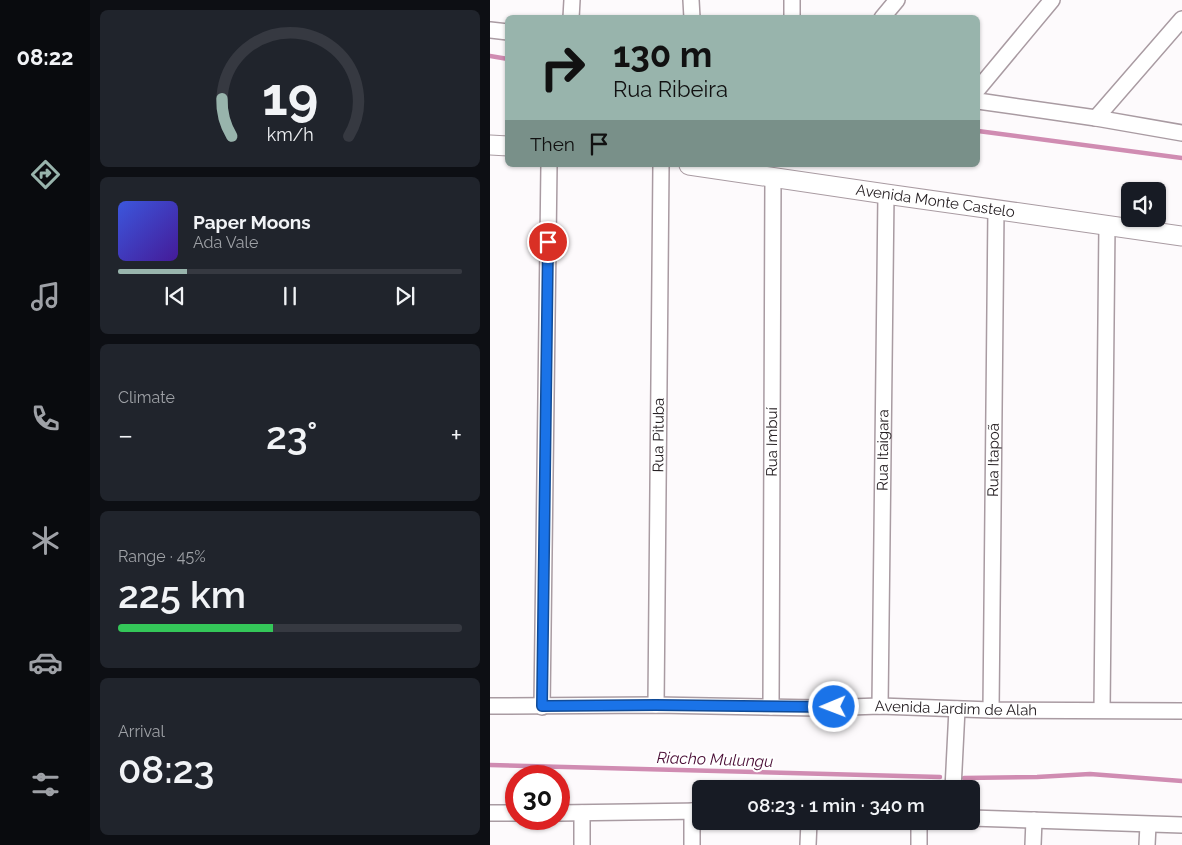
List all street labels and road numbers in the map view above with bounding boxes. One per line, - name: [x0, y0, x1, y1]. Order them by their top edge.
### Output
- street label: Avenida Monte Castelo: [855, 181, 1016, 221]
- street label: Rua Pituba: [649, 398, 668, 472]
- street label: Rua Imbuí: [763, 406, 781, 477]
- street label: Rua Itaigara: [874, 409, 892, 491]
- street label: Rua Itapoã: [984, 423, 1003, 497]
- street label: Avenida Jardim de Alah: [874, 697, 1037, 719]

